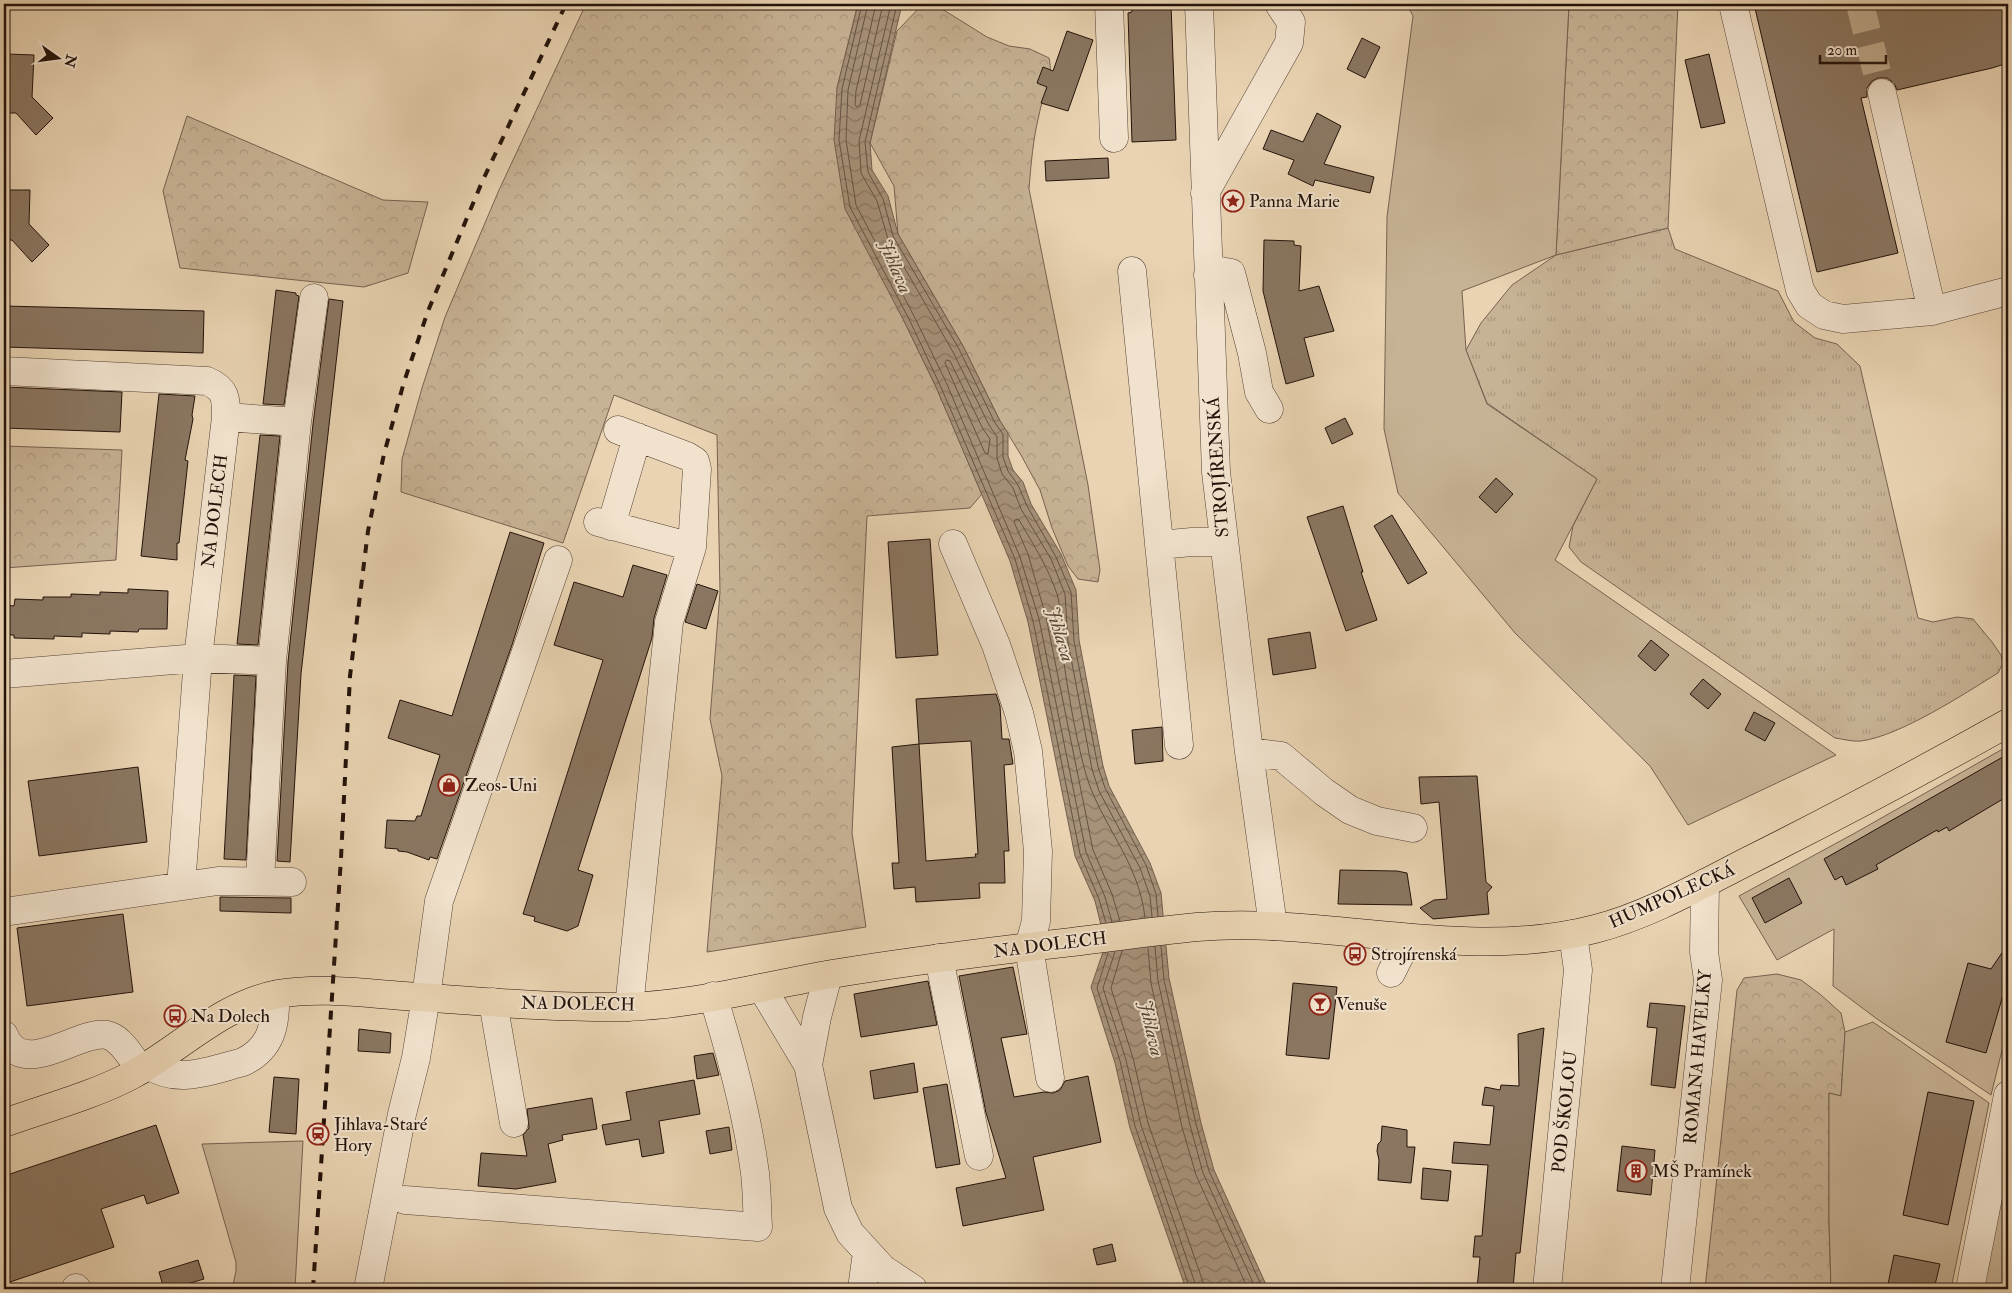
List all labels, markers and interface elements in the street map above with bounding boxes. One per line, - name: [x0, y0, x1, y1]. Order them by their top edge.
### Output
- north arrow: [32, 32, 82, 82]
- scale bar: [1820, 32, 1886, 64]
- text: 20 m: [1827, 41, 1857, 60]
- text: N: [60, 52, 80, 70]
- place icon: Panna Marie: [1221, 189, 1245, 213]
- place label: Panna Marie: [1249, 190, 1340, 213]
- water label: Jihlava: [873, 235, 917, 297]
- street label: STROJÍRENSKÁ: [1202, 395, 1234, 538]
- street label: NA DOLECH: [197, 453, 233, 569]
- water label: Jihlava: [1040, 603, 1080, 665]
- shop icon: Zeos-Uni: [437, 773, 461, 797]
- place label: Zeos-Uni: [465, 774, 537, 797]
- street label: HUMPOLECKÁ: [1605, 858, 1739, 934]
- street label: NA DOLECH: [992, 927, 1108, 963]
- bus stop icon: Strojírenská: [1343, 942, 1367, 966]
- place label: Strojírenská: [1371, 943, 1457, 966]
- street label: ROMANA HAVELKY: [1679, 968, 1717, 1145]
- street label: NA DOLECH: [521, 992, 635, 1016]
- bar icon: Venuše: [1308, 992, 1332, 1016]
- place label: Venuše: [1336, 993, 1387, 1016]
- water label: Jihlava: [1133, 998, 1169, 1059]
- bus stop icon: Na Dolech: [163, 1004, 187, 1028]
- place label: Na Dolech: [191, 1005, 270, 1028]
- street label: POD ŠKOLOU: [1546, 1050, 1583, 1174]
- place label: Jihlava-Staré Hory: [333, 1113, 428, 1157]
- station icon: Jihlava-Staré Hory: [306, 1122, 330, 1146]
- building icon: MŠ Pramínek: [1624, 1159, 1648, 1183]
- place label: MŠ Pramínek: [1652, 1159, 1752, 1183]

